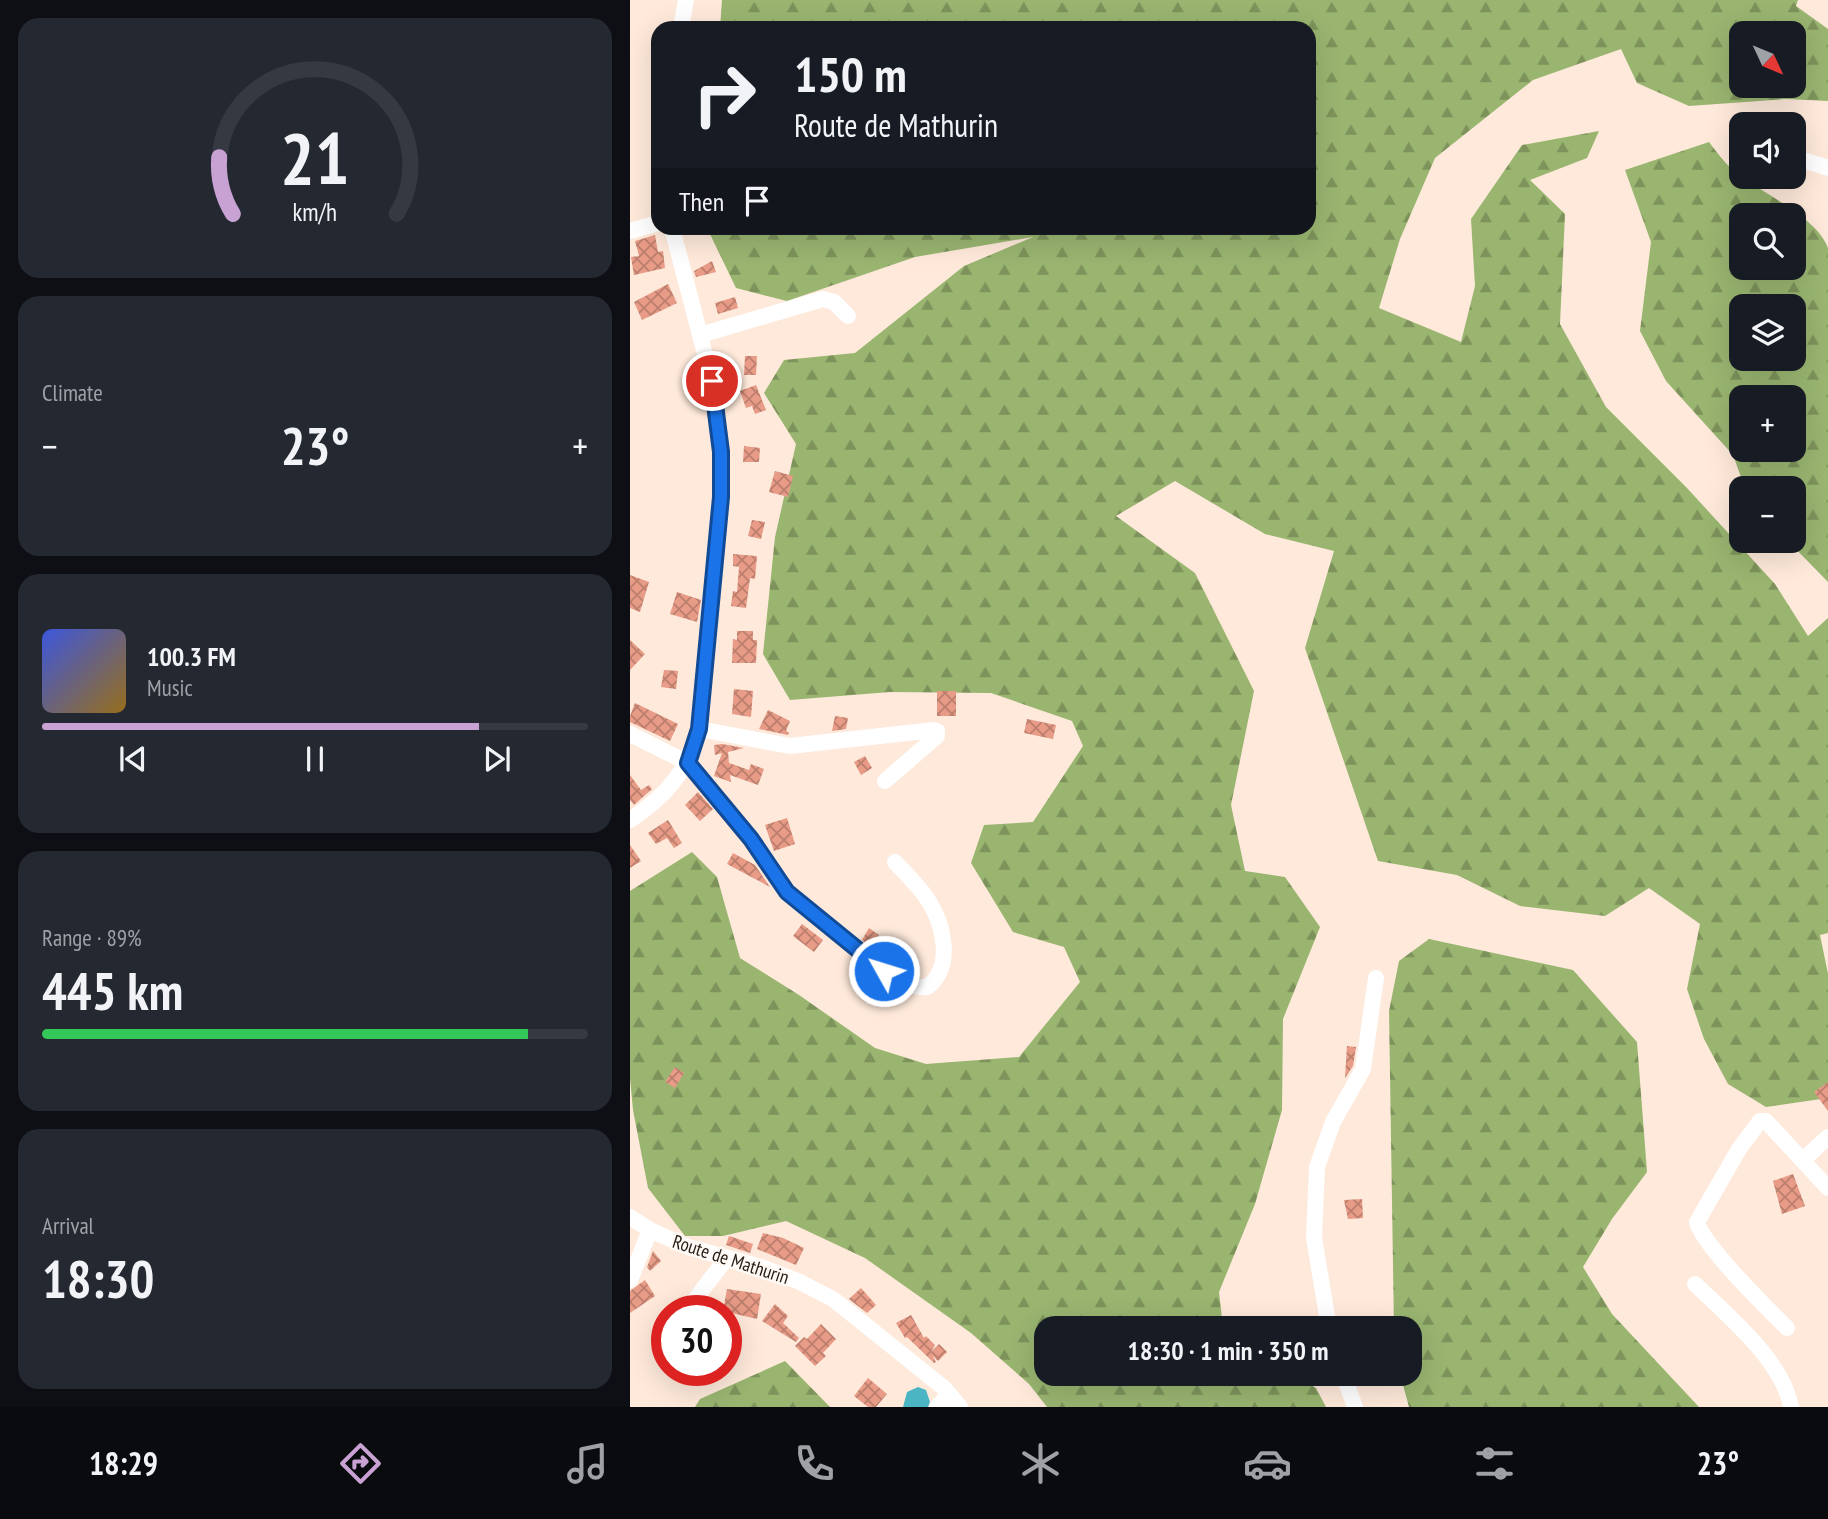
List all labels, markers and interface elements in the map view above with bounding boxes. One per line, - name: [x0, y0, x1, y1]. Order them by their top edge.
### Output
- north arrow: [1729, 21, 1806, 98]
- map controls: [1729, 21, 1806, 553]
- text: 150 m: [794, 42, 907, 106]
- icon: right: [679, 49, 770, 140]
- text: Route de Mathurin: [794, 104, 998, 146]
- text: 21: [280, 110, 350, 204]
- button: sound: [1729, 112, 1806, 189]
- icon: arrive: [738, 182, 776, 220]
- text: Then: [679, 185, 724, 218]
- text: km/h: [293, 196, 337, 228]
- button: search: [1729, 203, 1806, 280]
- button: layers: [1729, 294, 1806, 371]
- pin: [682, 351, 742, 411]
- icon: arrive: [693, 362, 731, 400]
- text: Climate: [42, 378, 103, 407]
- button: +: [1729, 385, 1806, 462]
- text: 23°: [281, 412, 349, 479]
- text: −: [42, 421, 58, 470]
- text: +: [572, 421, 588, 470]
- button: −: [1729, 476, 1806, 553]
- text: 100.3 FM: [147, 640, 236, 673]
- text: Music: [147, 673, 193, 702]
- icon: previous: [114, 740, 152, 778]
- icon: pause: [296, 740, 334, 778]
- icon: next: [478, 740, 516, 778]
- text: Range · 89%: [42, 923, 142, 952]
- position arrow: [847, 934, 921, 1008]
- text: 445 km: [42, 957, 183, 1024]
- text: Arrival: [42, 1211, 94, 1240]
- street label: Route de Mathurin: [670, 1229, 792, 1289]
- text: 18:30: [42, 1245, 154, 1312]
- speed limit sign: 30: [651, 1295, 742, 1386]
- text: 18:30 · 1 min · 350 m: [1128, 1334, 1328, 1367]
- icon: directions: [336, 1439, 385, 1488]
- icon: music: [563, 1439, 612, 1488]
- icon: phone: [790, 1439, 839, 1488]
- icon: climate: [1016, 1439, 1065, 1488]
- icon: car: [1243, 1439, 1292, 1488]
- icon: filters: [1470, 1439, 1519, 1488]
- text: 18:29: [89, 1442, 158, 1484]
- text: 23°: [1697, 1442, 1739, 1484]

